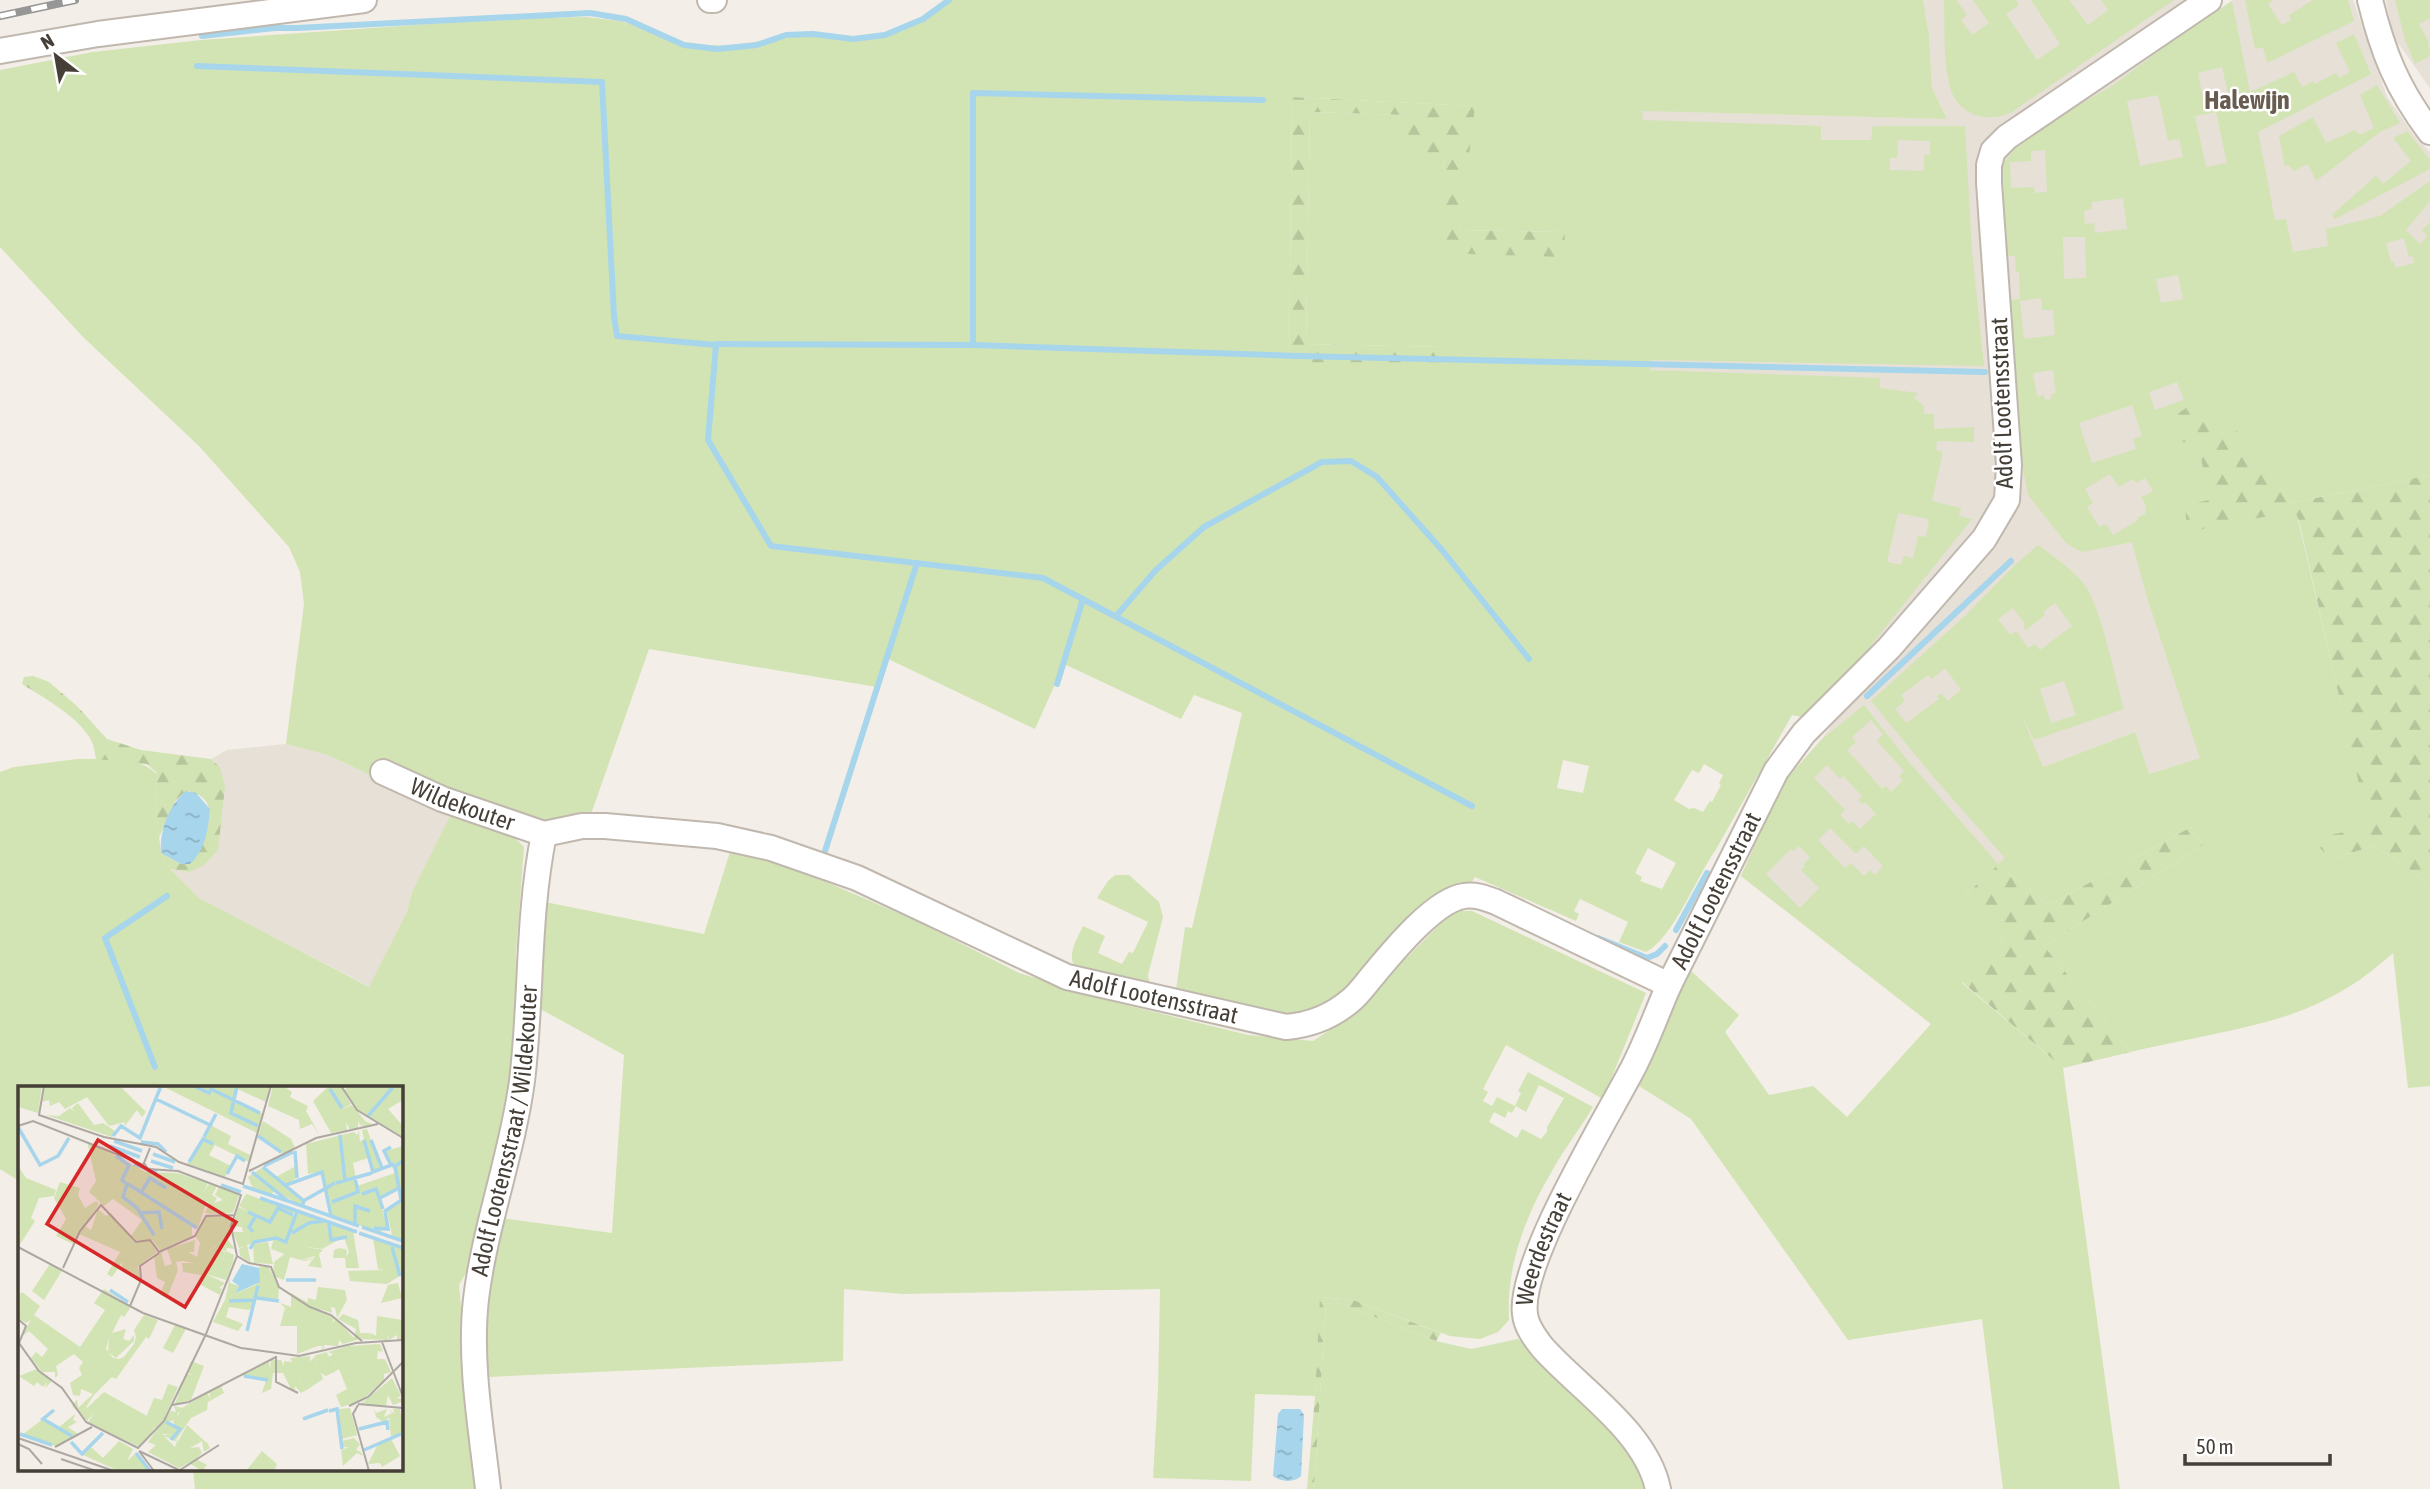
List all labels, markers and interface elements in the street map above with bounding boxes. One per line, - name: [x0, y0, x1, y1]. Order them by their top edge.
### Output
- north arrow: [21, 21, 91, 91]
- text: N: [37, 29, 58, 54]
- district label: Halewijn: [2204, 85, 2290, 115]
- street label: Adolf Lootensstraat: [1985, 317, 2018, 489]
- street label: Wildekouter: [406, 772, 519, 836]
- street label: Adolf Lootensstraat: [1665, 808, 1766, 973]
- street label: Adolf Lootensstraat: [1067, 964, 1241, 1029]
- street label: Adolf Lootensstraat / Wildekouter: [466, 984, 542, 1278]
- inset map: [18, 1086, 402, 1472]
- street label: Weerdestraat: [1510, 1188, 1577, 1307]
- scale bar: [2185, 1422, 2330, 1466]
- text: 50 m: [2196, 1434, 2234, 1458]

